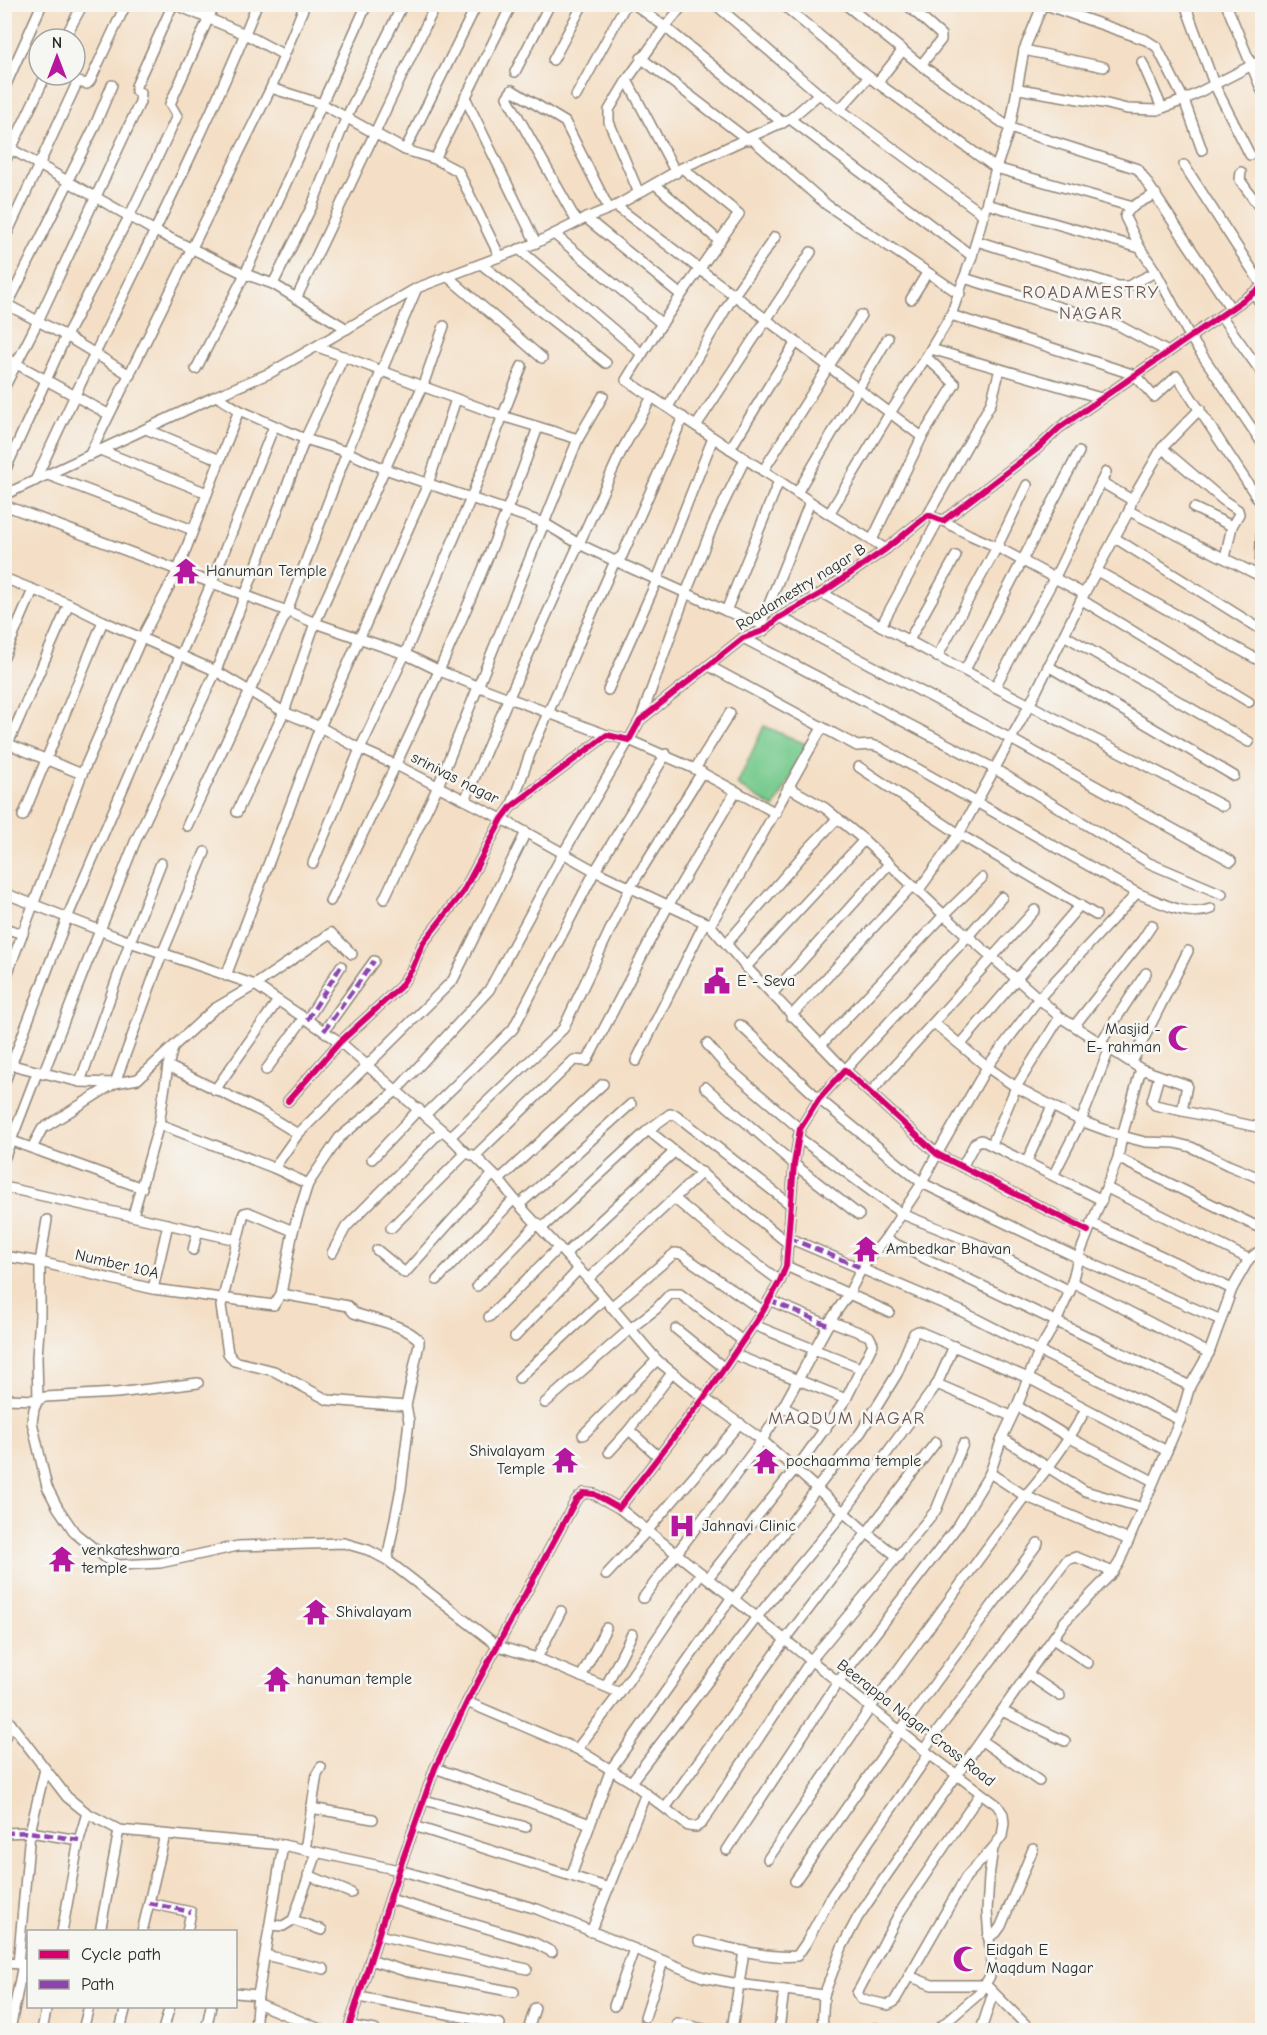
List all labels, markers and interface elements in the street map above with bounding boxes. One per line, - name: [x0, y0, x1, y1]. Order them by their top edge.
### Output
- north arrow: [27, 27, 87, 87]
- text: N: [52, 34, 62, 52]
- district label: ROADAMESTRY NAGAR: [1022, 282, 1160, 324]
- street label: Roadamestry nagar B: [733, 540, 869, 634]
- temple icon: Hanuman Temple: [171, 556, 201, 586]
- place label: Hanuman Temple: [206, 562, 327, 580]
- street label: srinivas nagar: [408, 748, 502, 808]
- public building icon: E - Seva: [702, 966, 732, 996]
- place label: E - Seva: [737, 972, 795, 990]
- place label: Masjid - E- rahman: [1087, 1020, 1161, 1056]
- mosque icon: Masjid - E- rahman: [1166, 1023, 1196, 1053]
- temple icon: Ambedkar Bhavan: [851, 1234, 881, 1264]
- place label: Ambedkar Bhavan: [886, 1240, 1011, 1258]
- street label: Number 10A: [73, 1246, 161, 1282]
- district label: MAQDUM NAGAR: [768, 1408, 926, 1429]
- place label: Shivalayam Temple: [469, 1442, 545, 1478]
- temple icon: Shivalayam Temple: [550, 1445, 580, 1475]
- temple icon: pochaamma temple: [751, 1446, 781, 1476]
- place label: pochaamma temple: [786, 1452, 921, 1470]
- hospital icon: Jahnavi Clinic: [667, 1511, 697, 1541]
- place label: Jahnavi Clinic: [702, 1517, 796, 1535]
- place label: venkateshwara temple: [81, 1541, 180, 1577]
- temple icon: venkateshwara temple: [47, 1544, 77, 1574]
- temple icon: Shivalayam: [301, 1597, 331, 1627]
- place label: Shivalayam: [336, 1603, 412, 1621]
- street label: Beerappa Nagar Cross Road: [833, 1656, 999, 1790]
- temple icon: hanuman temple: [262, 1664, 292, 1694]
- place label: hanuman temple: [297, 1670, 412, 1688]
- legend: [27, 1930, 237, 2008]
- place label: Eidgah E Maqdum Nagar: [986, 1941, 1094, 1977]
- text: Cycle path: [81, 1944, 161, 1965]
- mosque icon: Eidgah E Maqdum Nagar: [951, 1944, 981, 1974]
- text: Path: [81, 1974, 114, 1995]

